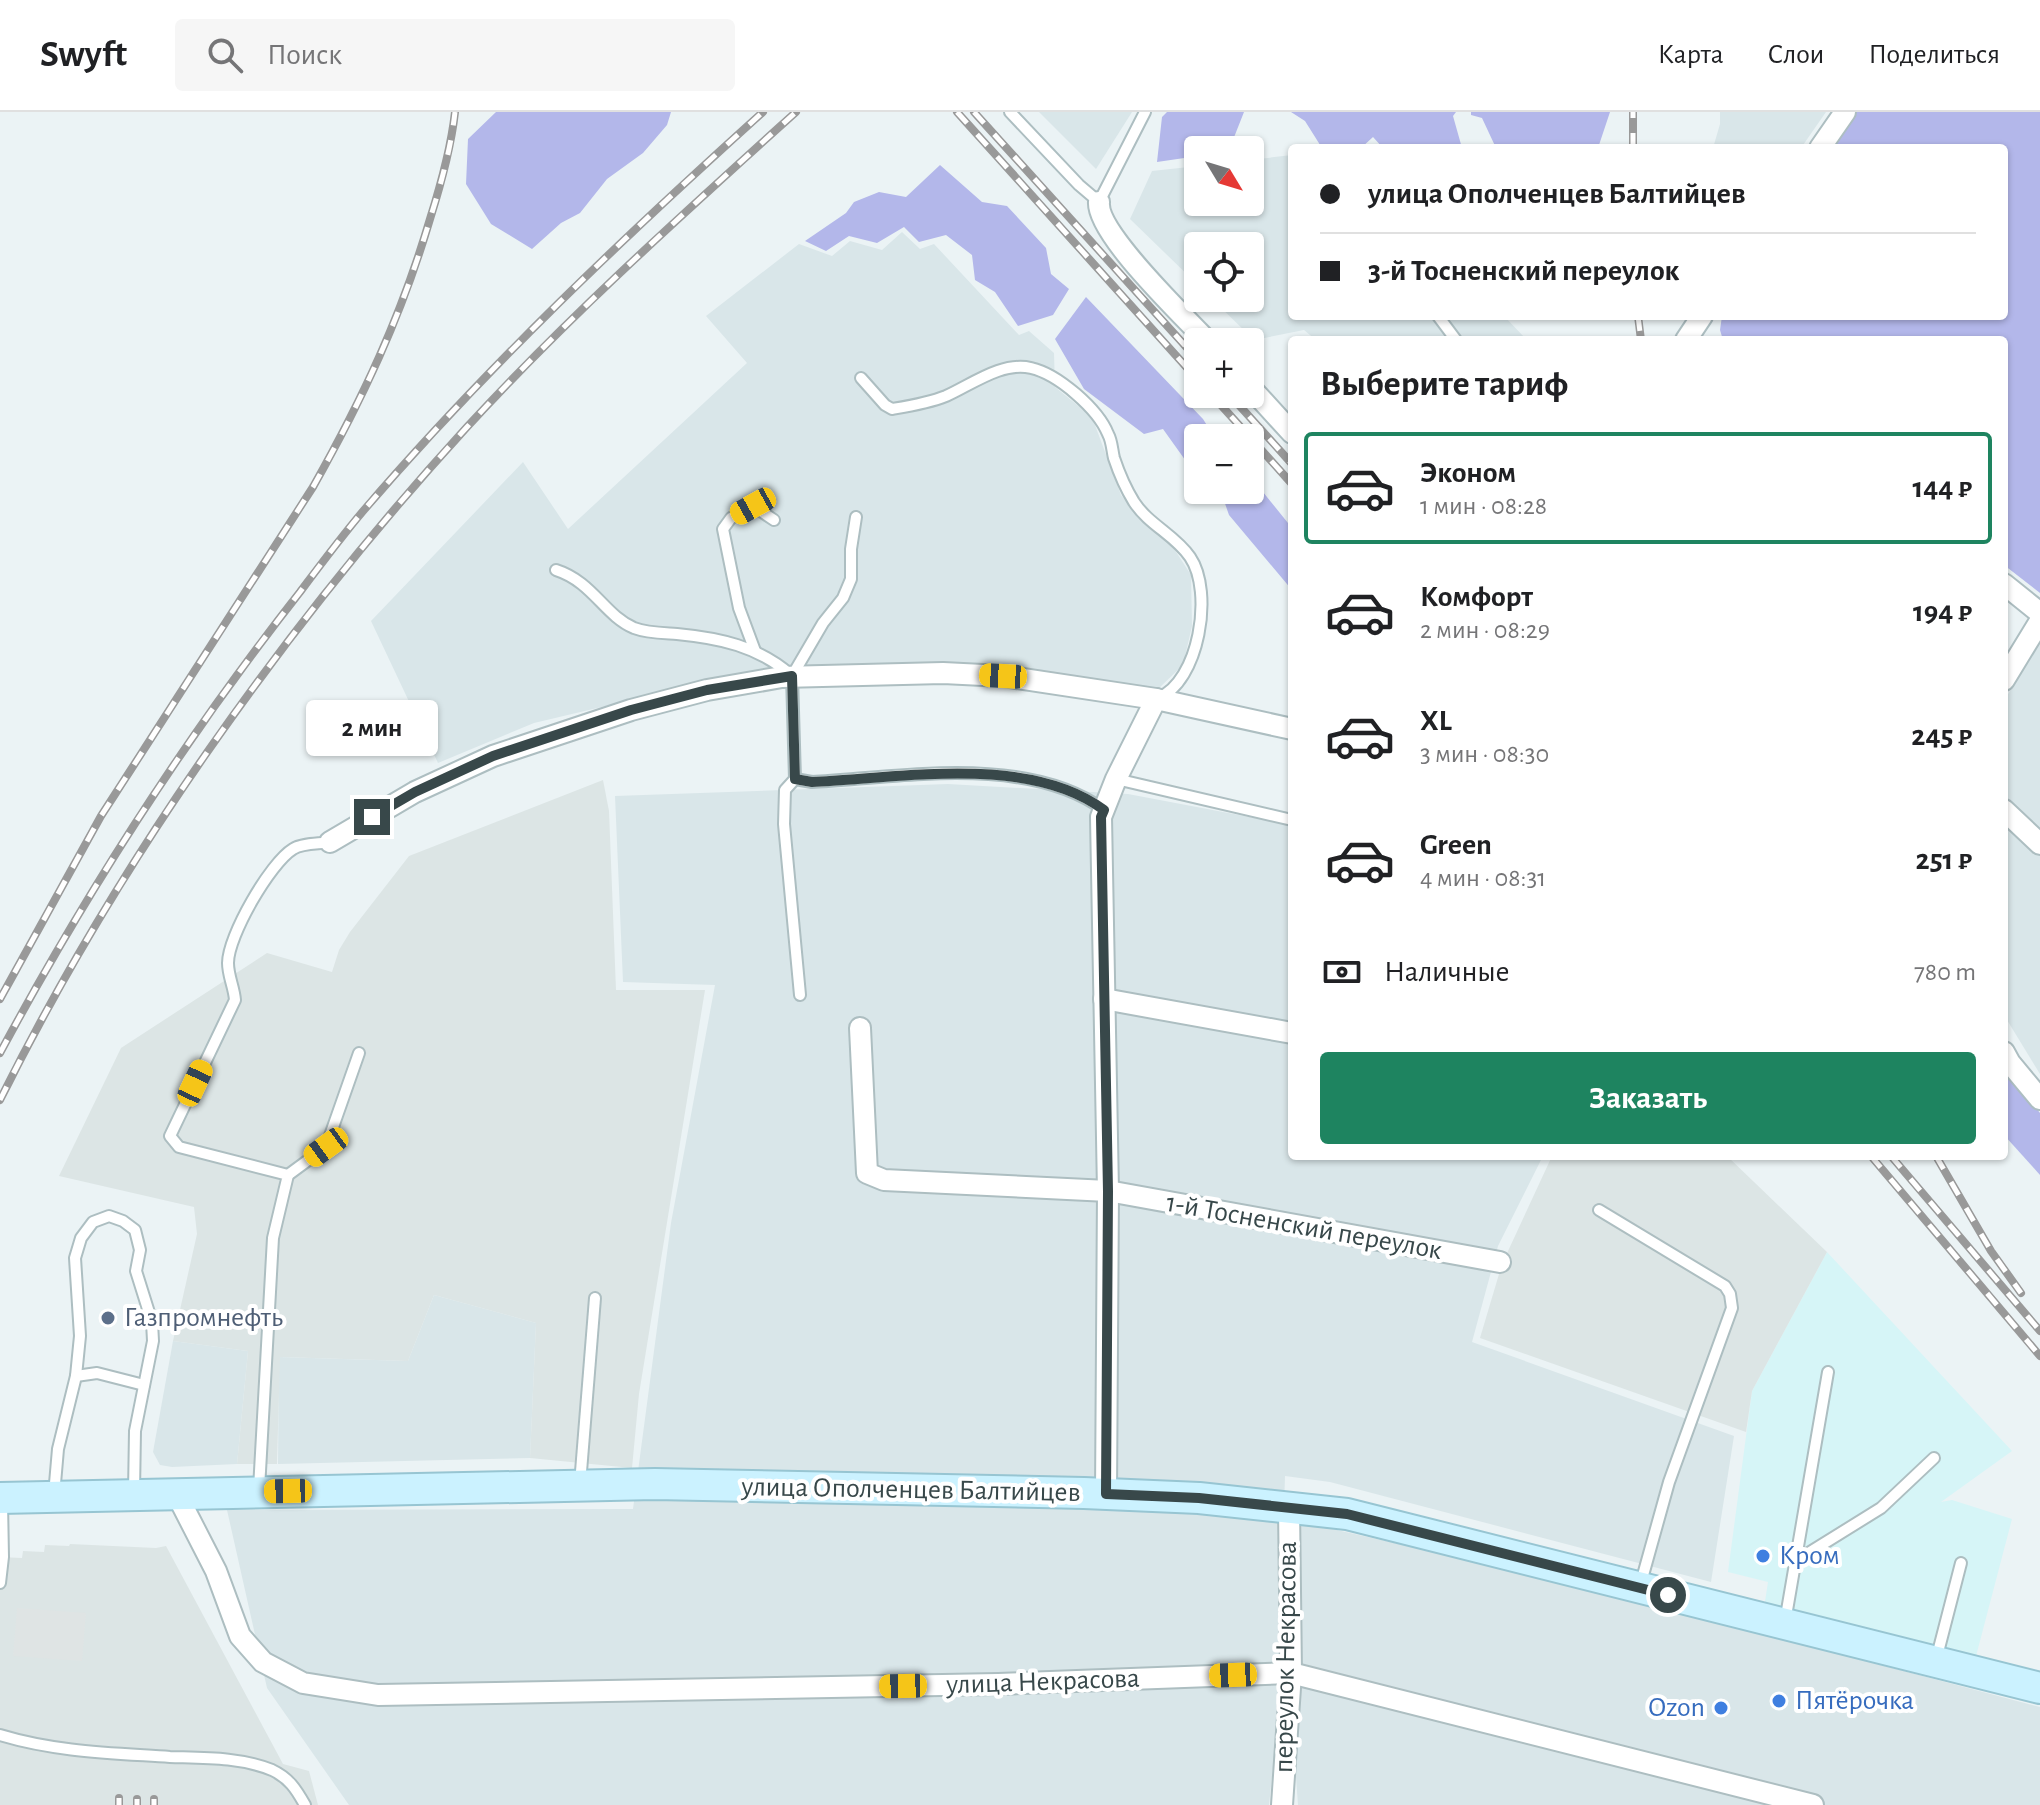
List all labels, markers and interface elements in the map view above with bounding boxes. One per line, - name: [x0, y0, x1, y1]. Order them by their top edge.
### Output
- search box: [175, 19, 735, 91]
- icon: search: [203, 33, 247, 77]
- text: Swyft: [40, 36, 127, 74]
- text: Поиск: [267, 40, 342, 70]
- text: Карта: [1658, 41, 1724, 69]
- text: Слои: [1768, 41, 1824, 69]
- text: Поделиться: [1868, 41, 2000, 69]
- north arrow: [1184, 136, 1264, 216]
- map controls: [1184, 136, 1264, 504]
- text: улица Ополченцев Балтийцев: [1368, 179, 1746, 209]
- button: locate: [1184, 232, 1264, 312]
- text: 3-й Тосненский переулок: [1368, 256, 1679, 286]
- button: +: [1184, 328, 1264, 408]
- text: Выберите тариф: [1320, 366, 1568, 402]
- button: −: [1184, 424, 1264, 504]
- icon: car: [1324, 452, 1396, 524]
- text: Эконом: [1420, 458, 1516, 488]
- text: 144 ₽: [1912, 473, 1972, 503]
- car: [726, 484, 780, 528]
- text: 1 мин · 08:28: [1420, 493, 1547, 519]
- icon: car: [1324, 576, 1396, 648]
- text: Комфорт: [1420, 582, 1533, 612]
- text: 194 ₽: [1913, 597, 1972, 627]
- text: 2 мин · 08:29: [1420, 617, 1550, 643]
- car: [978, 663, 1028, 689]
- icon: car: [1324, 700, 1396, 772]
- callout: 2 мин: [306, 701, 438, 757]
- text: XL: [1420, 706, 1452, 736]
- text: 2 мин: [342, 715, 402, 741]
- text: 245 ₽: [1911, 721, 1972, 751]
- text: 3 мин · 08:30: [1420, 741, 1549, 767]
- route end: [354, 799, 390, 835]
- icon: car: [1324, 824, 1396, 896]
- text: Green: [1420, 830, 1492, 860]
- text: 251 ₽: [1916, 845, 1972, 875]
- text: 4 мин · 08:31: [1420, 865, 1546, 891]
- icon: cash: [1320, 950, 1364, 994]
- text: Наличные: [1384, 957, 1510, 987]
- text: 780 m: [1914, 959, 1976, 985]
- button: Заказать: [1320, 1052, 1976, 1144]
- car: [174, 1056, 216, 1110]
- car: [300, 1123, 352, 1171]
- street label: 1-й Тосненский переулок: [1164, 1189, 1444, 1265]
- place label: Газпромнефть: [124, 1304, 283, 1332]
- marker: Газпромнефть: [99, 1309, 117, 1327]
- street label: улица Ополченцев Балтийцев: [740, 1473, 1081, 1507]
- car: [264, 1479, 312, 1503]
- street label: переулок Некрасова: [1270, 1541, 1302, 1773]
- place label: Кром: [1779, 1542, 1840, 1570]
- marker: Кром: [1754, 1547, 1772, 1565]
- route start: [1650, 1577, 1686, 1613]
- car: [1209, 1662, 1257, 1688]
- street label: улица Некрасова: [945, 1665, 1140, 1699]
- car: [879, 1674, 927, 1698]
- place label: Пятёрочка: [1795, 1687, 1914, 1715]
- marker: Пятёрочка: [1770, 1692, 1788, 1710]
- place label: Ozon: [1648, 1694, 1705, 1722]
- marker: Ozon: [1712, 1699, 1730, 1717]

